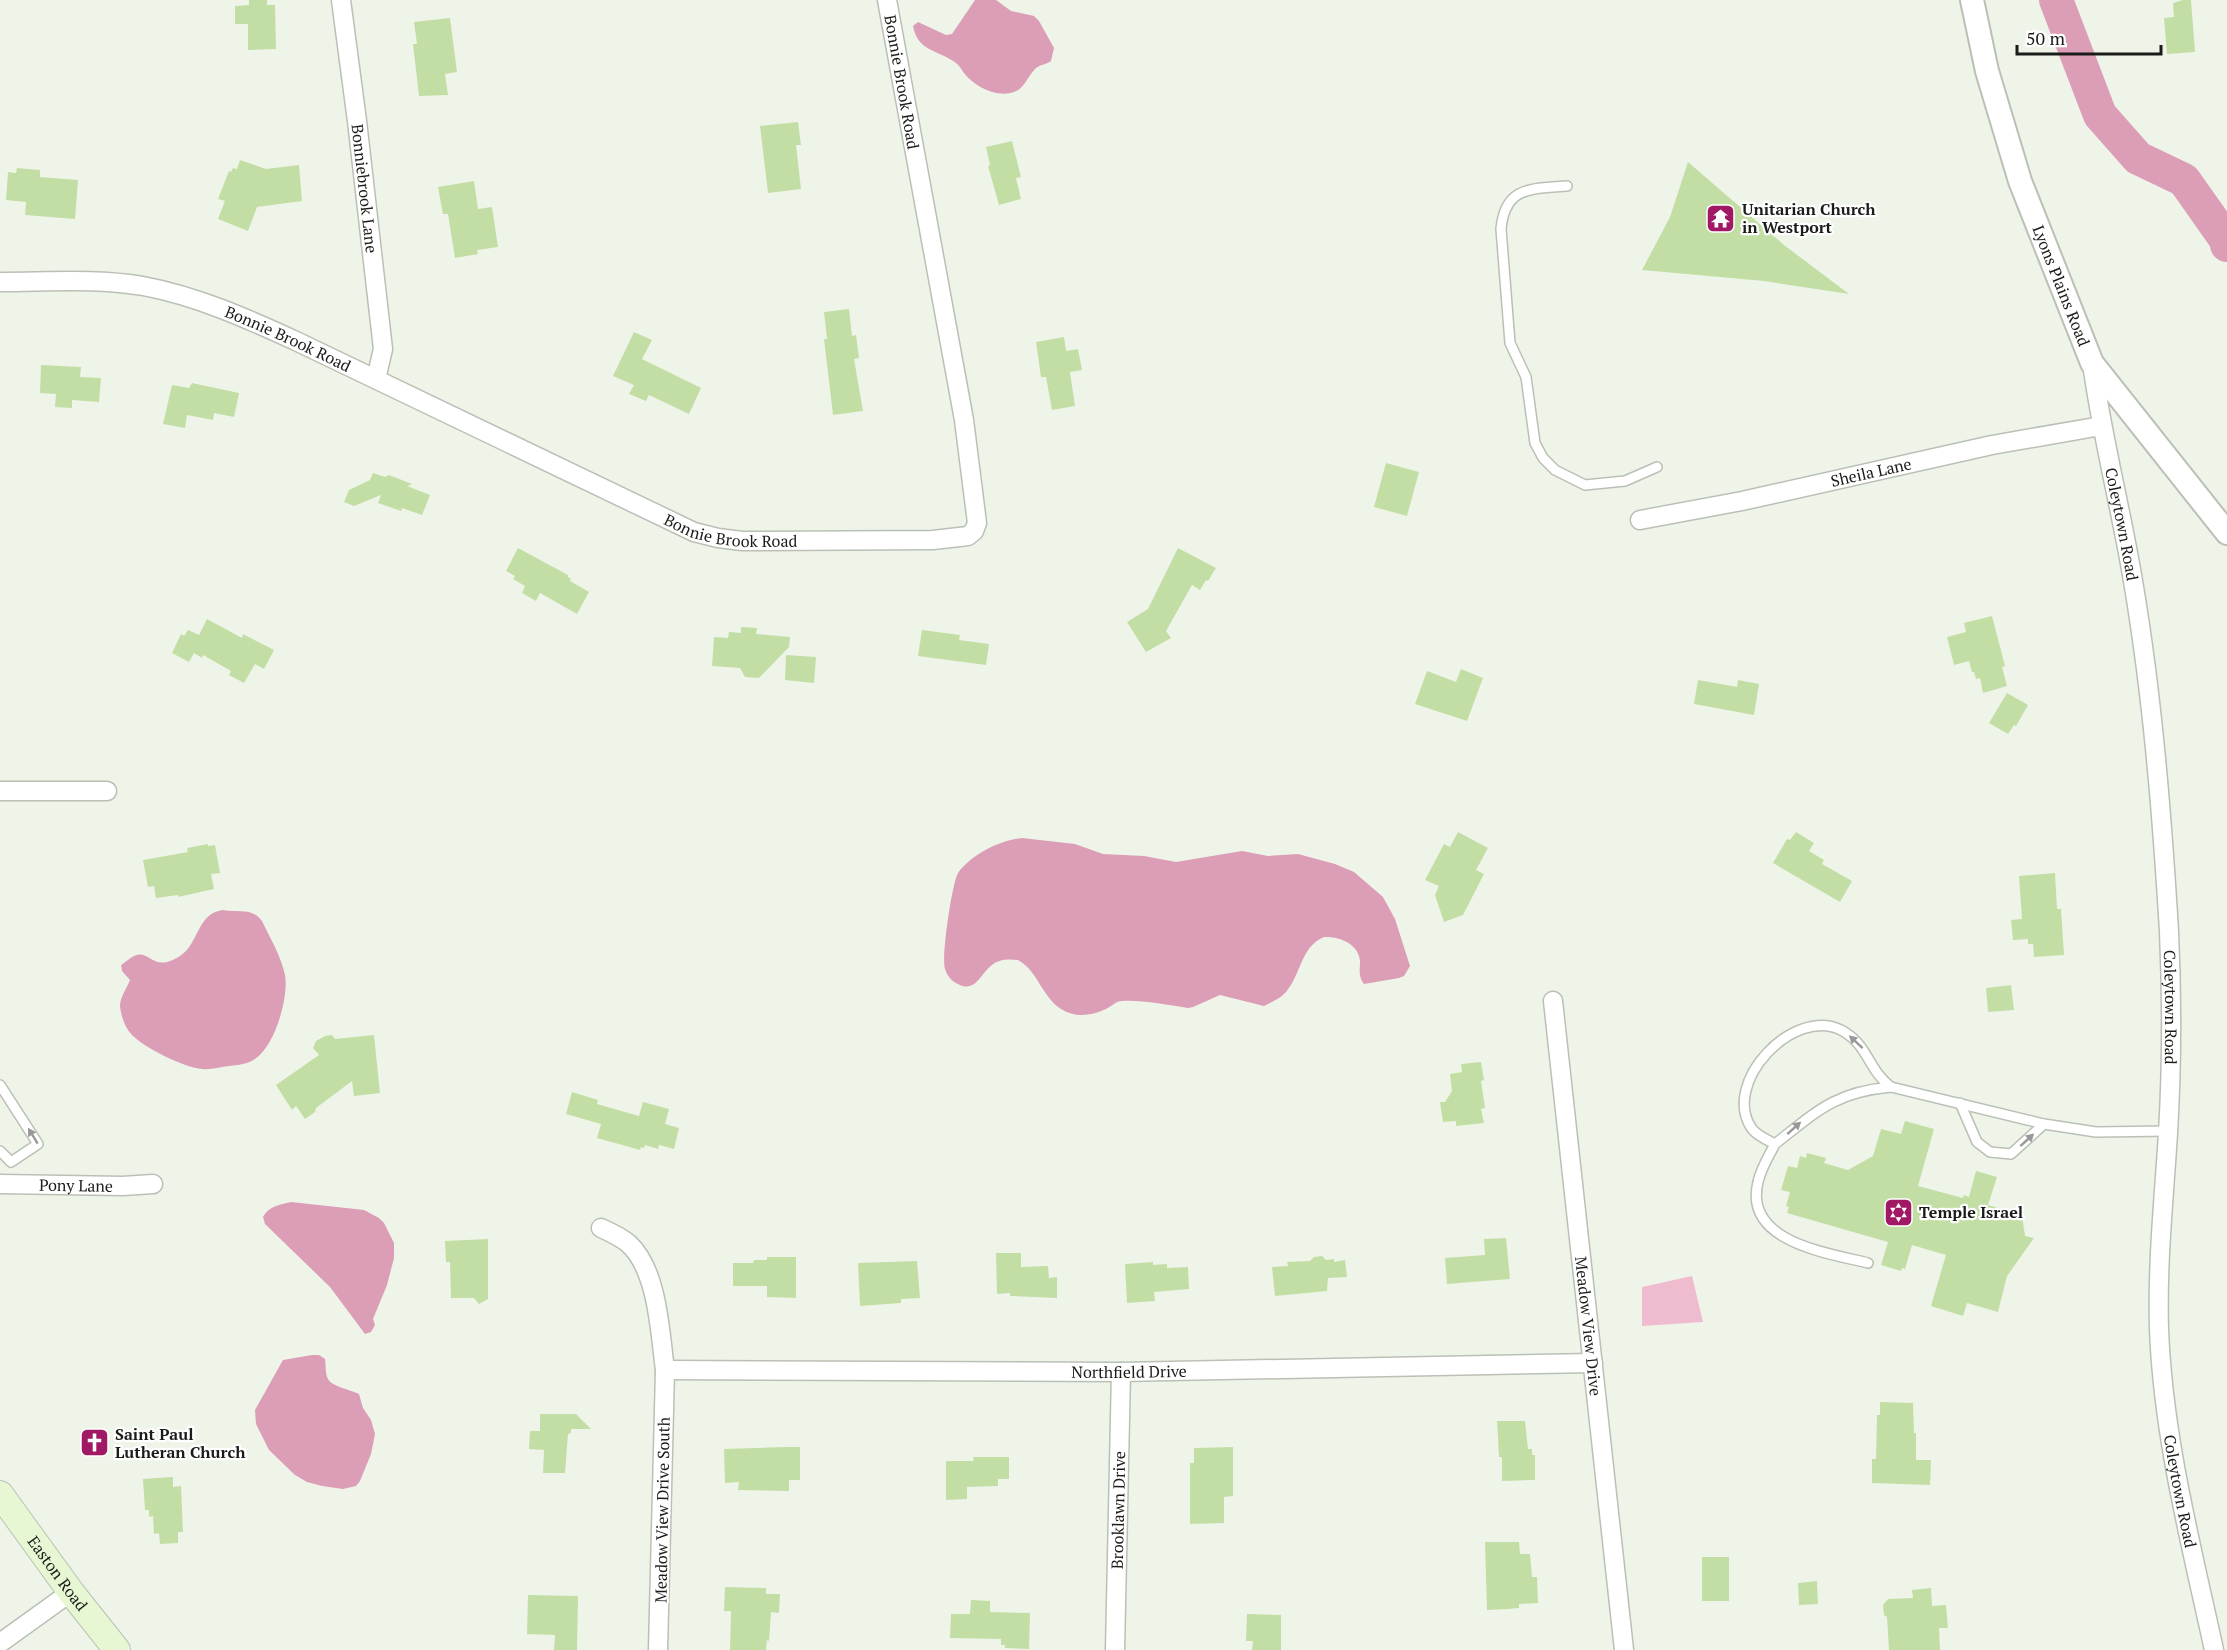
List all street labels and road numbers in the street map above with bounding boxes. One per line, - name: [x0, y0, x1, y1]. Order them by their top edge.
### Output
- street label: Bonnie Brook Road: [879, 13, 925, 151]
- street label: Bonniebrook Lane: [346, 123, 383, 254]
- street label: Lyons Plains Road: [2028, 222, 2095, 350]
- street label: Bonnie Brook Road: [222, 300, 355, 377]
- street label: Sheila Lane: [1829, 452, 1914, 492]
- street label: Coleytown Road: [2100, 466, 2144, 583]
- street label: Bonnie Brook Road: [661, 508, 798, 552]
- street label: Coleytown Road: [2159, 949, 2182, 1065]
- street label: Pony Lane: [39, 1174, 113, 1197]
- street label: Meadow View Drive: [1570, 1255, 1607, 1397]
- street label: Northfield Drive: [1071, 1360, 1187, 1383]
- street label: Meadow View Drive South: [649, 1416, 675, 1603]
- street label: Coleytown Road: [2159, 1433, 2202, 1550]
- street label: Brooklawn Drive: [1106, 1451, 1130, 1569]
- street label: Easton Road: [23, 1531, 93, 1615]

